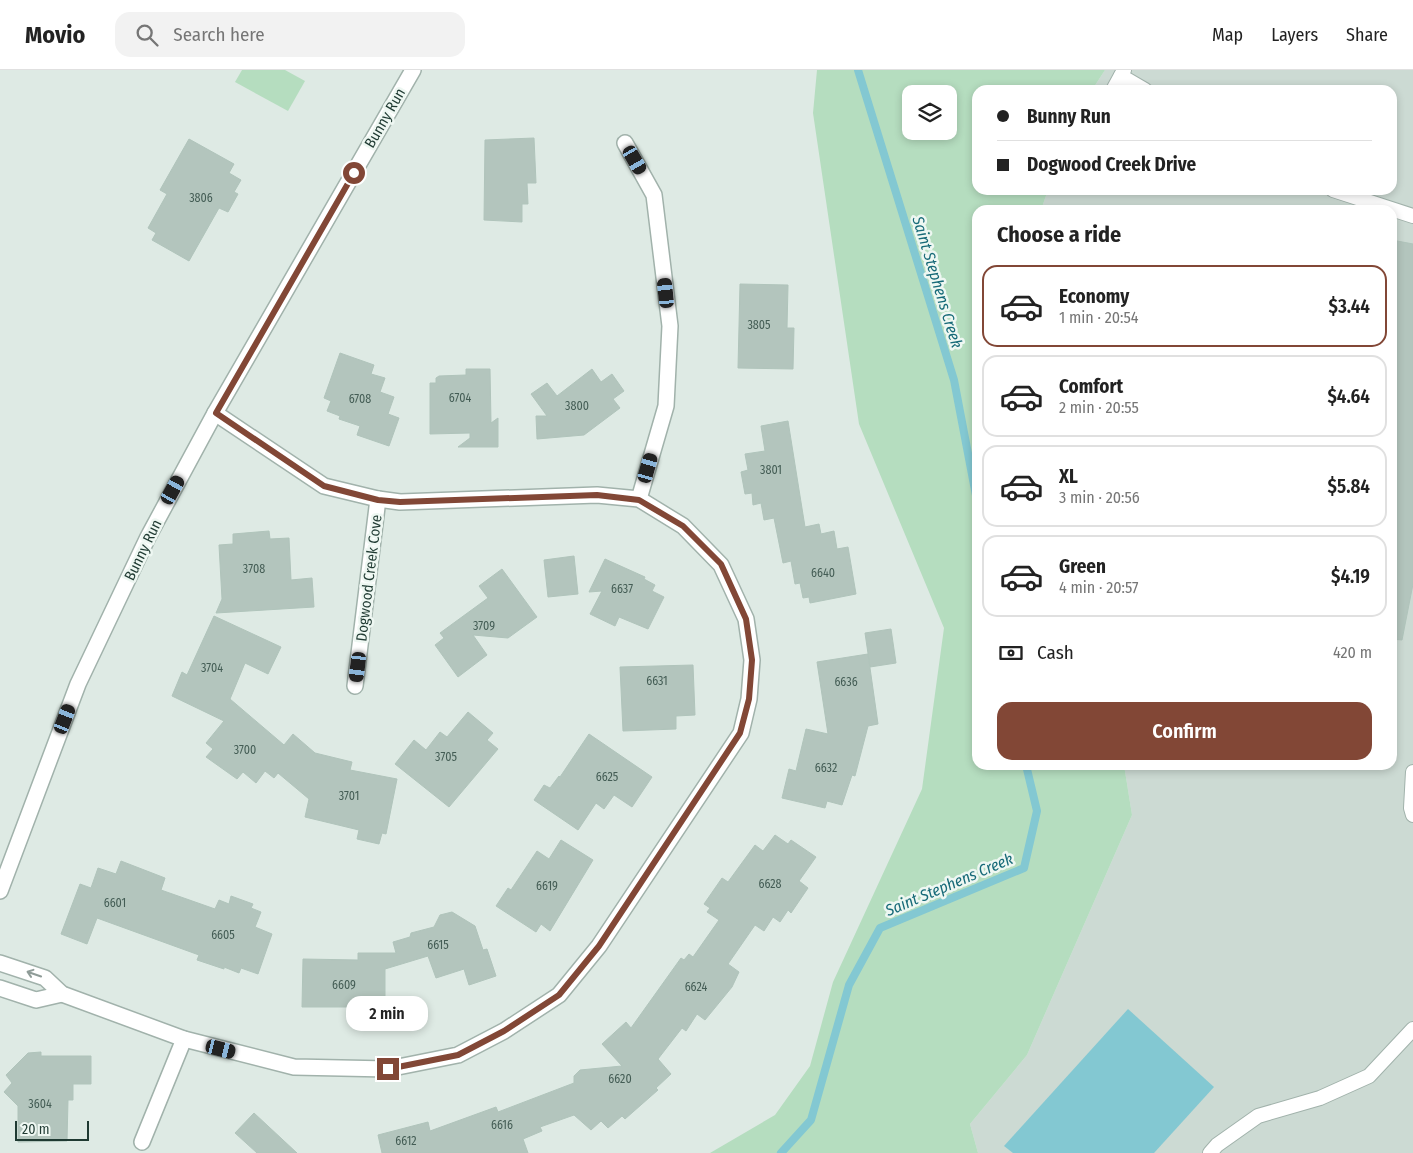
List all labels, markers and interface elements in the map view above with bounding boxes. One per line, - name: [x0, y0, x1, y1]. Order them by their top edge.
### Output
- search box: [115, 12, 465, 57]
- text: Movio: [25, 21, 85, 49]
- icon: search: [133, 21, 161, 49]
- text: Search here: [173, 23, 265, 46]
- text: Map: [1212, 24, 1243, 46]
- text: Layers: [1271, 24, 1318, 46]
- text: Share: [1346, 24, 1388, 46]
- street label: Bunny Run: [361, 85, 409, 151]
- map controls: [902, 85, 957, 140]
- button: layers: [902, 85, 957, 140]
- text: Bunny Run: [1027, 105, 1111, 128]
- car: [621, 143, 648, 177]
- text: Dogwood Creek Drive: [1027, 153, 1196, 176]
- route start: [343, 162, 365, 184]
- house number: 3806: [189, 191, 213, 205]
- water label: Saint Stephens Creek: [908, 213, 967, 350]
- text: Choose a ride: [997, 221, 1121, 248]
- car: [656, 277, 675, 309]
- icon: car: [999, 284, 1044, 329]
- text: Economy: [1059, 285, 1129, 308]
- text: $3.44: [1329, 295, 1370, 318]
- text: 1 min · 20:54: [1059, 308, 1139, 327]
- house number: 3805: [747, 318, 771, 332]
- icon: car: [999, 374, 1044, 419]
- text: Comfort: [1059, 375, 1123, 398]
- text: $4.64: [1327, 385, 1370, 408]
- house number: 6704: [449, 391, 471, 405]
- house number: 6708: [349, 392, 371, 406]
- text: 2 min · 20:55: [1059, 398, 1139, 417]
- house number: 3800: [565, 399, 589, 413]
- car: [636, 452, 659, 484]
- house number: 3801: [760, 463, 782, 477]
- icon: car: [999, 464, 1044, 509]
- text: XL: [1059, 465, 1078, 488]
- car: [159, 473, 186, 507]
- text: $5.84: [1328, 475, 1370, 498]
- text: 3 min · 20:56: [1059, 488, 1140, 507]
- street label: Dogwood Creek Cove: [352, 514, 386, 642]
- street label: Bunny Run: [120, 516, 166, 584]
- icon: car: [999, 554, 1044, 599]
- text: Green: [1059, 555, 1106, 578]
- house number: 3708: [243, 562, 265, 576]
- text: $4.19: [1331, 565, 1370, 588]
- house number: 6640: [811, 566, 835, 580]
- text: 4 min · 20:57: [1059, 578, 1139, 597]
- house number: 6637: [611, 582, 633, 596]
- house number: 3709: [473, 619, 495, 633]
- icon: cash: [997, 639, 1025, 667]
- text: Cash: [1037, 641, 1074, 664]
- text: 420 m: [1333, 643, 1372, 662]
- car: [348, 651, 367, 683]
- house number: 3704: [201, 661, 223, 675]
- house number: 6631: [646, 674, 668, 688]
- house number: 6636: [834, 675, 858, 689]
- car: [52, 702, 77, 736]
- button: Confirm: [997, 702, 1372, 760]
- house number: 3700: [234, 743, 256, 757]
- house number: 3705: [435, 750, 457, 764]
- house number: 6632: [815, 761, 837, 775]
- house number: 6625: [596, 770, 619, 784]
- house number: 3701: [339, 789, 359, 803]
- water label: Saint Stephens Creek: [882, 849, 1016, 920]
- house number: 6628: [758, 877, 782, 891]
- house number: 6619: [536, 879, 558, 893]
- house number: 6601: [104, 896, 126, 910]
- house number: 6605: [211, 928, 235, 942]
- house number: 6615: [427, 938, 449, 952]
- one-way arrow: [26, 969, 42, 978]
- house number: 6609: [332, 978, 356, 992]
- house number: 6624: [685, 980, 708, 994]
- callout: 2 min: [347, 996, 429, 1032]
- text: 2 min: [369, 1004, 405, 1023]
- car: [204, 1038, 237, 1060]
- route end: [377, 1058, 399, 1080]
- house number: 6620: [608, 1072, 632, 1086]
- house number: 3604: [28, 1097, 52, 1111]
- scale bar: [15, 1118, 89, 1141]
- house number: 6616: [491, 1118, 513, 1132]
- text: 20 m: [22, 1121, 50, 1138]
- house number: 6612: [395, 1134, 417, 1148]

